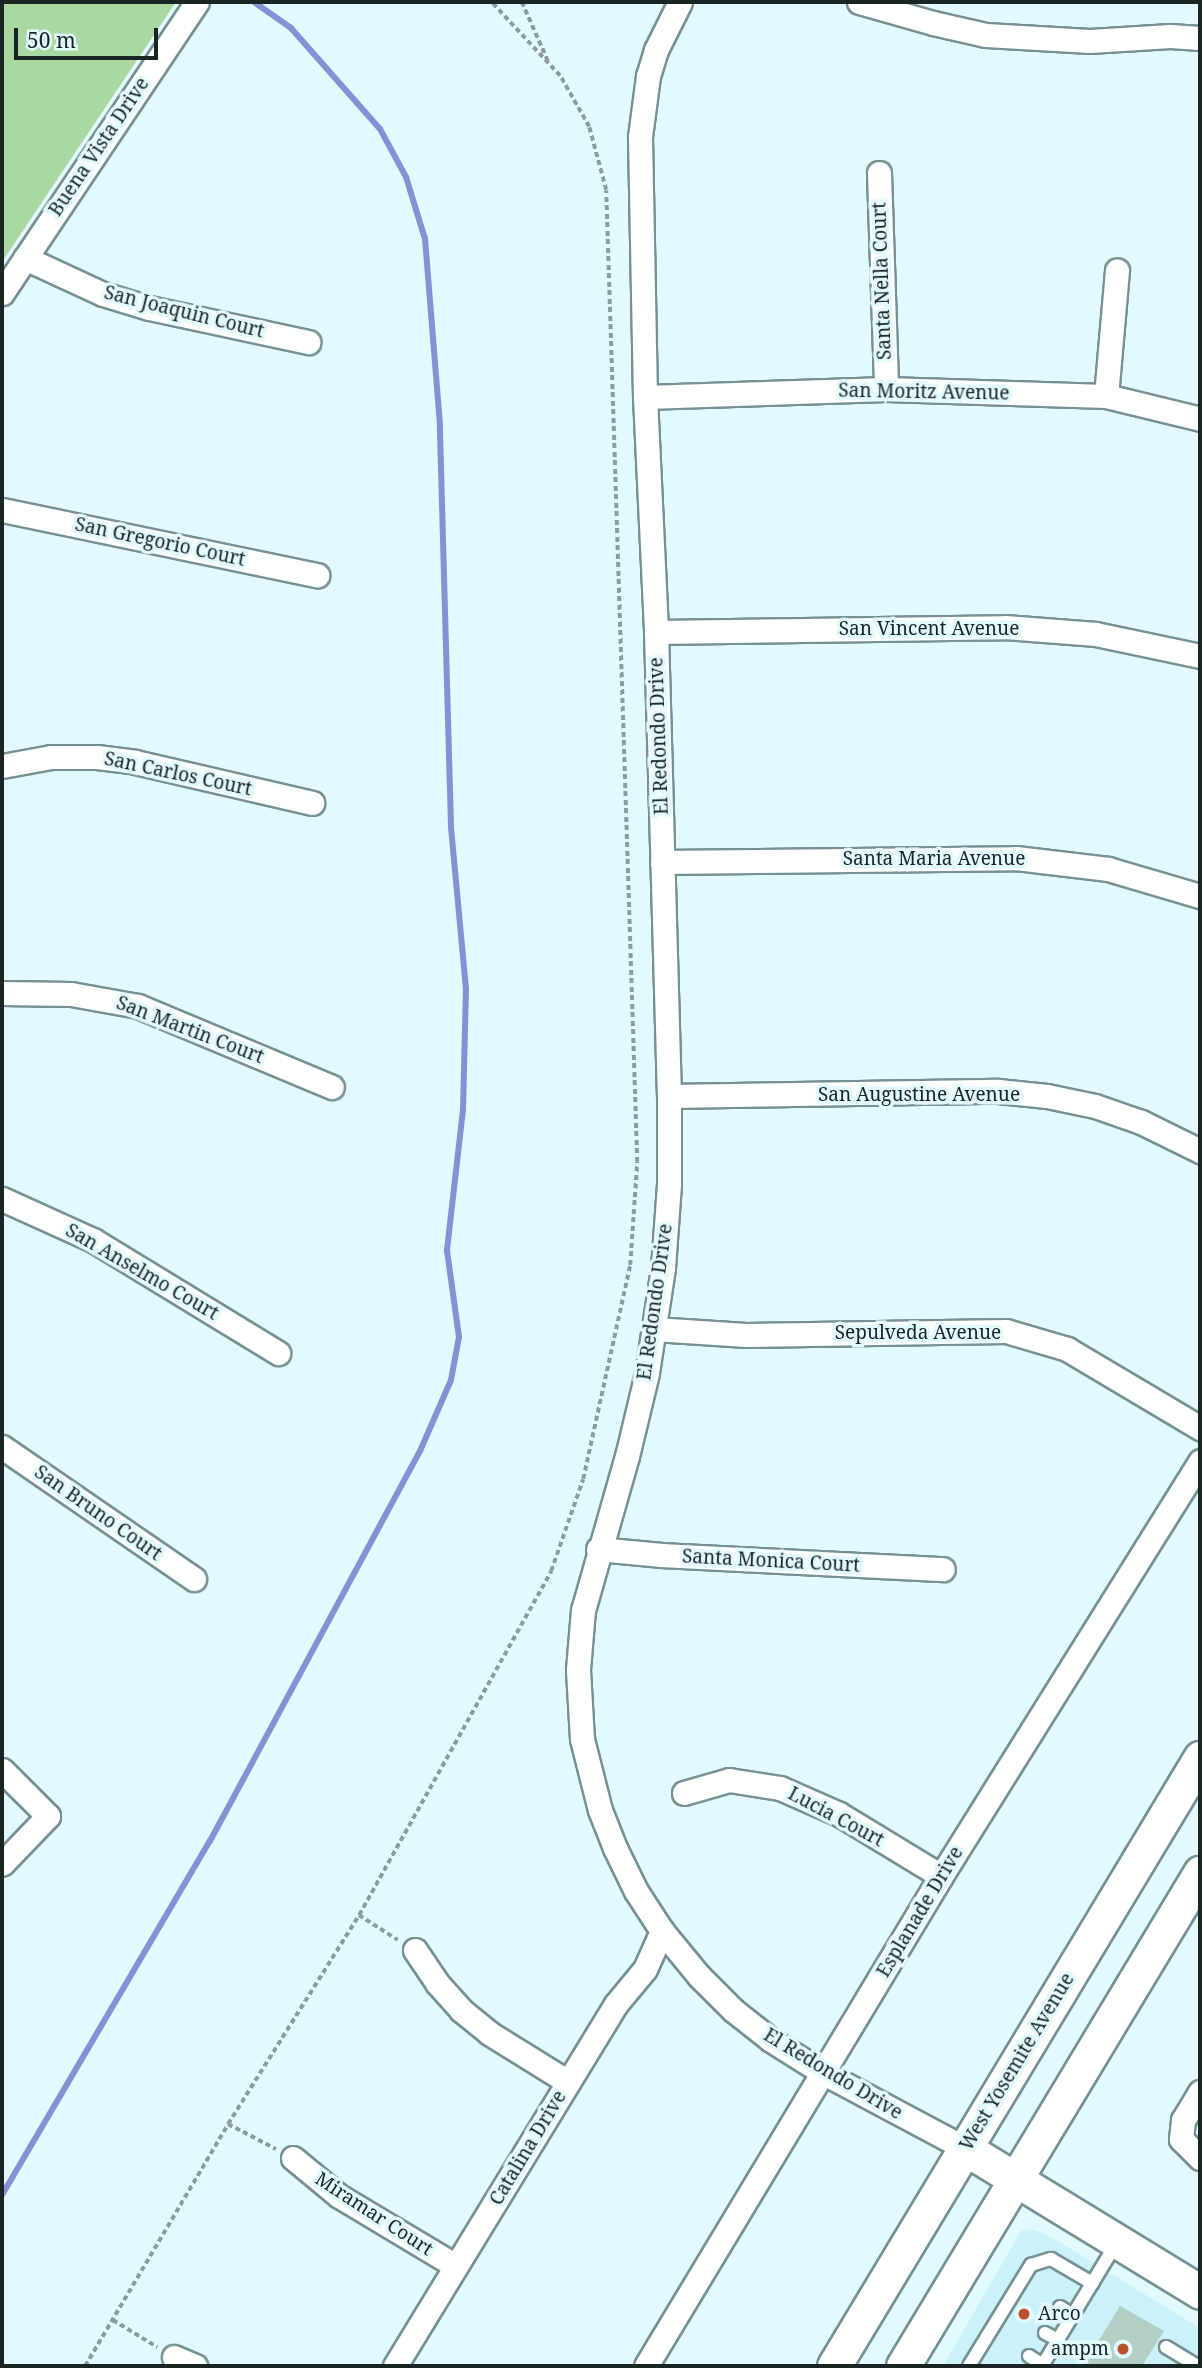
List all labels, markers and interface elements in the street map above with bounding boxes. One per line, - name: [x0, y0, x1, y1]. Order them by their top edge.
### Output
- scale bar: [18, 14, 161, 58]
- text: 50 m: [27, 26, 76, 54]
- street label: Buena Vista Drive: [44, 73, 154, 221]
- street label: Santa Nella Court: [868, 202, 896, 360]
- street label: San Joaquin Court: [102, 281, 266, 343]
- street label: San Moritz Avenue: [838, 379, 1010, 405]
- street label: San Gregorio Court: [73, 513, 247, 571]
- street label: San Vincent Avenue: [839, 618, 1019, 640]
- street label: El Redondo Drive: [645, 657, 673, 815]
- street label: San Carlos Court: [102, 747, 254, 801]
- street label: Santa Maria Avenue: [843, 848, 1025, 870]
- street label: San Martin Court: [113, 991, 267, 1069]
- street label: San Augustine Avenue: [818, 1084, 1020, 1106]
- street label: San Anselmo Court: [62, 1219, 222, 1325]
- street label: El Redondo Drive: [633, 1222, 677, 1382]
- street label: Sepulveda Avenue: [835, 1322, 1001, 1344]
- street label: San Bruno Court: [30, 1461, 166, 1565]
- street label: Santa Monica Court: [682, 1545, 860, 1577]
- street label: Lucia Court: [784, 1782, 888, 1852]
- street label: Esplanade Drive: [872, 1843, 968, 1981]
- street label: West Yosemite Avenue: [955, 1969, 1079, 2155]
- street label: El Redondo Drive: [760, 2024, 906, 2124]
- street label: Catalina Drive: [485, 2087, 571, 2209]
- street label: Miramar Court: [311, 2167, 437, 2261]
- place label: Arco: [1038, 2303, 1081, 2325]
- marker: Arco: [1016, 2306, 1032, 2322]
- place label: ampm: [1051, 2338, 1109, 2360]
- marker: ampm: [1115, 2341, 1131, 2357]

